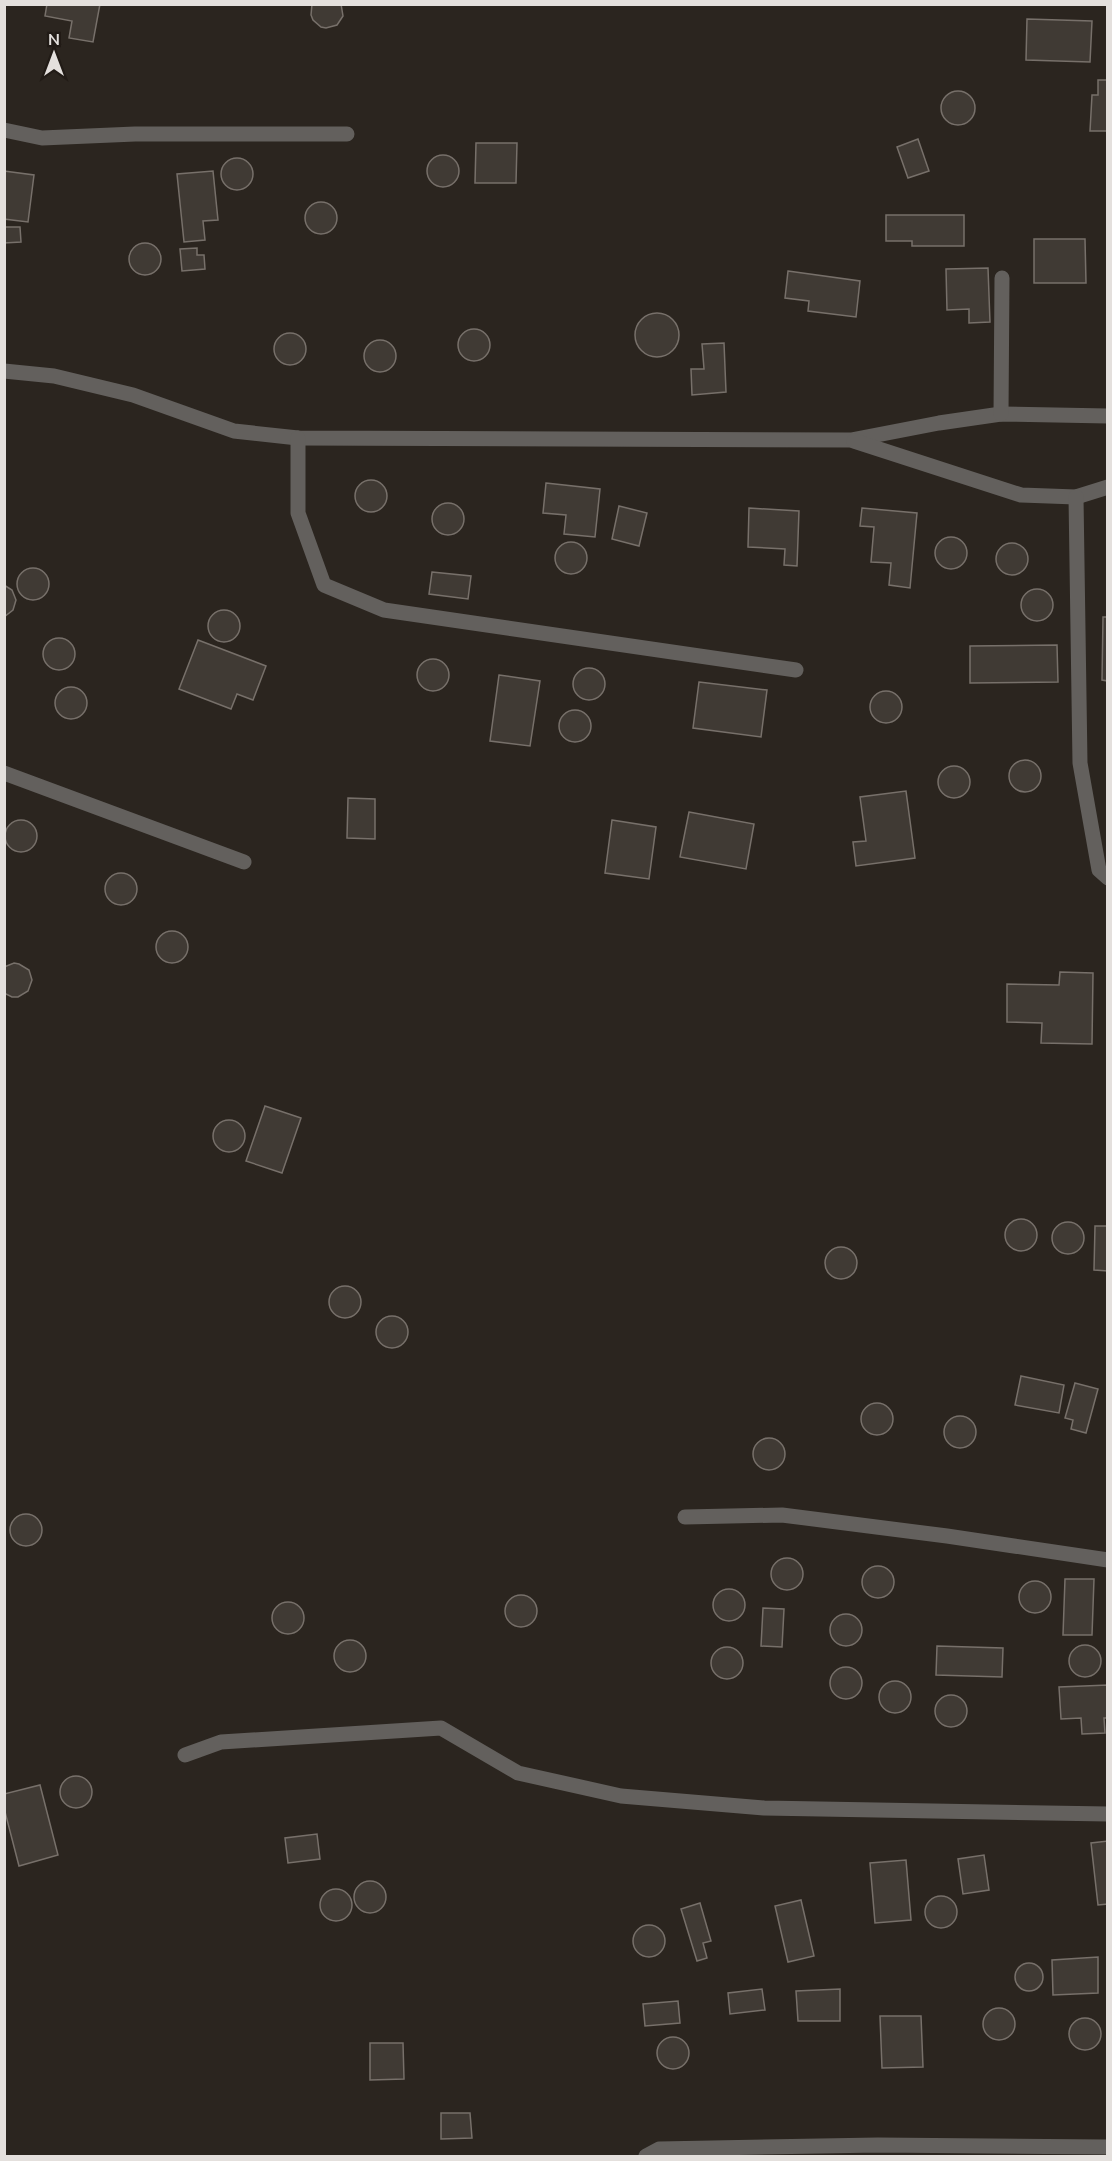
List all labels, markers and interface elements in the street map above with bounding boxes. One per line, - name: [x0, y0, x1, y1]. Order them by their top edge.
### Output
- north arrow: [24, 24, 84, 84]
- text: N: [48, 29, 60, 51]

